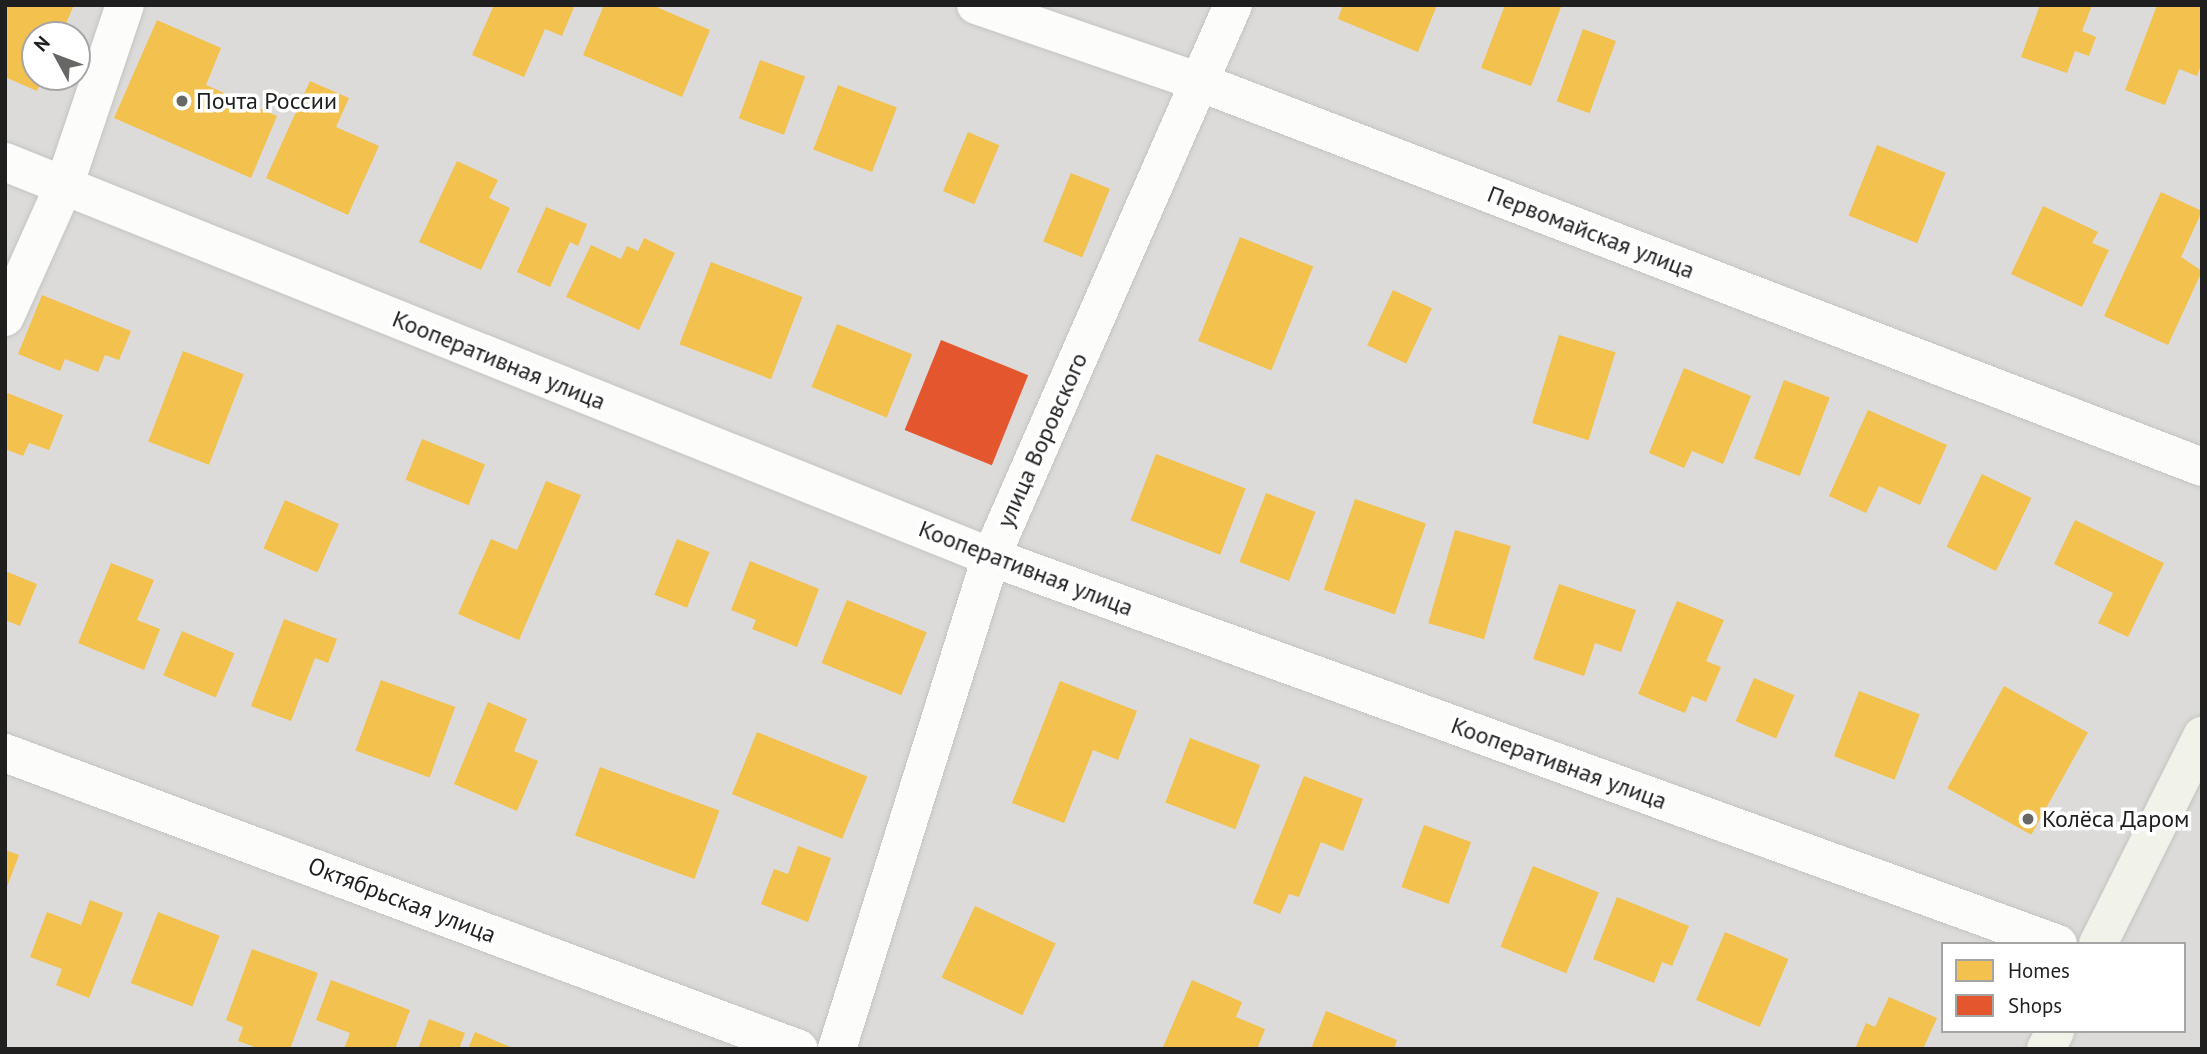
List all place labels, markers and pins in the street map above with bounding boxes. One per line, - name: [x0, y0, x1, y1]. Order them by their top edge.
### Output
- place label: Почта России: [196, 87, 337, 115]
- marker: Почта России: [174, 93, 190, 109]
- place label: Колёса Даром: [2042, 805, 2190, 833]
- marker: Колёса Даром: [2020, 811, 2036, 827]

